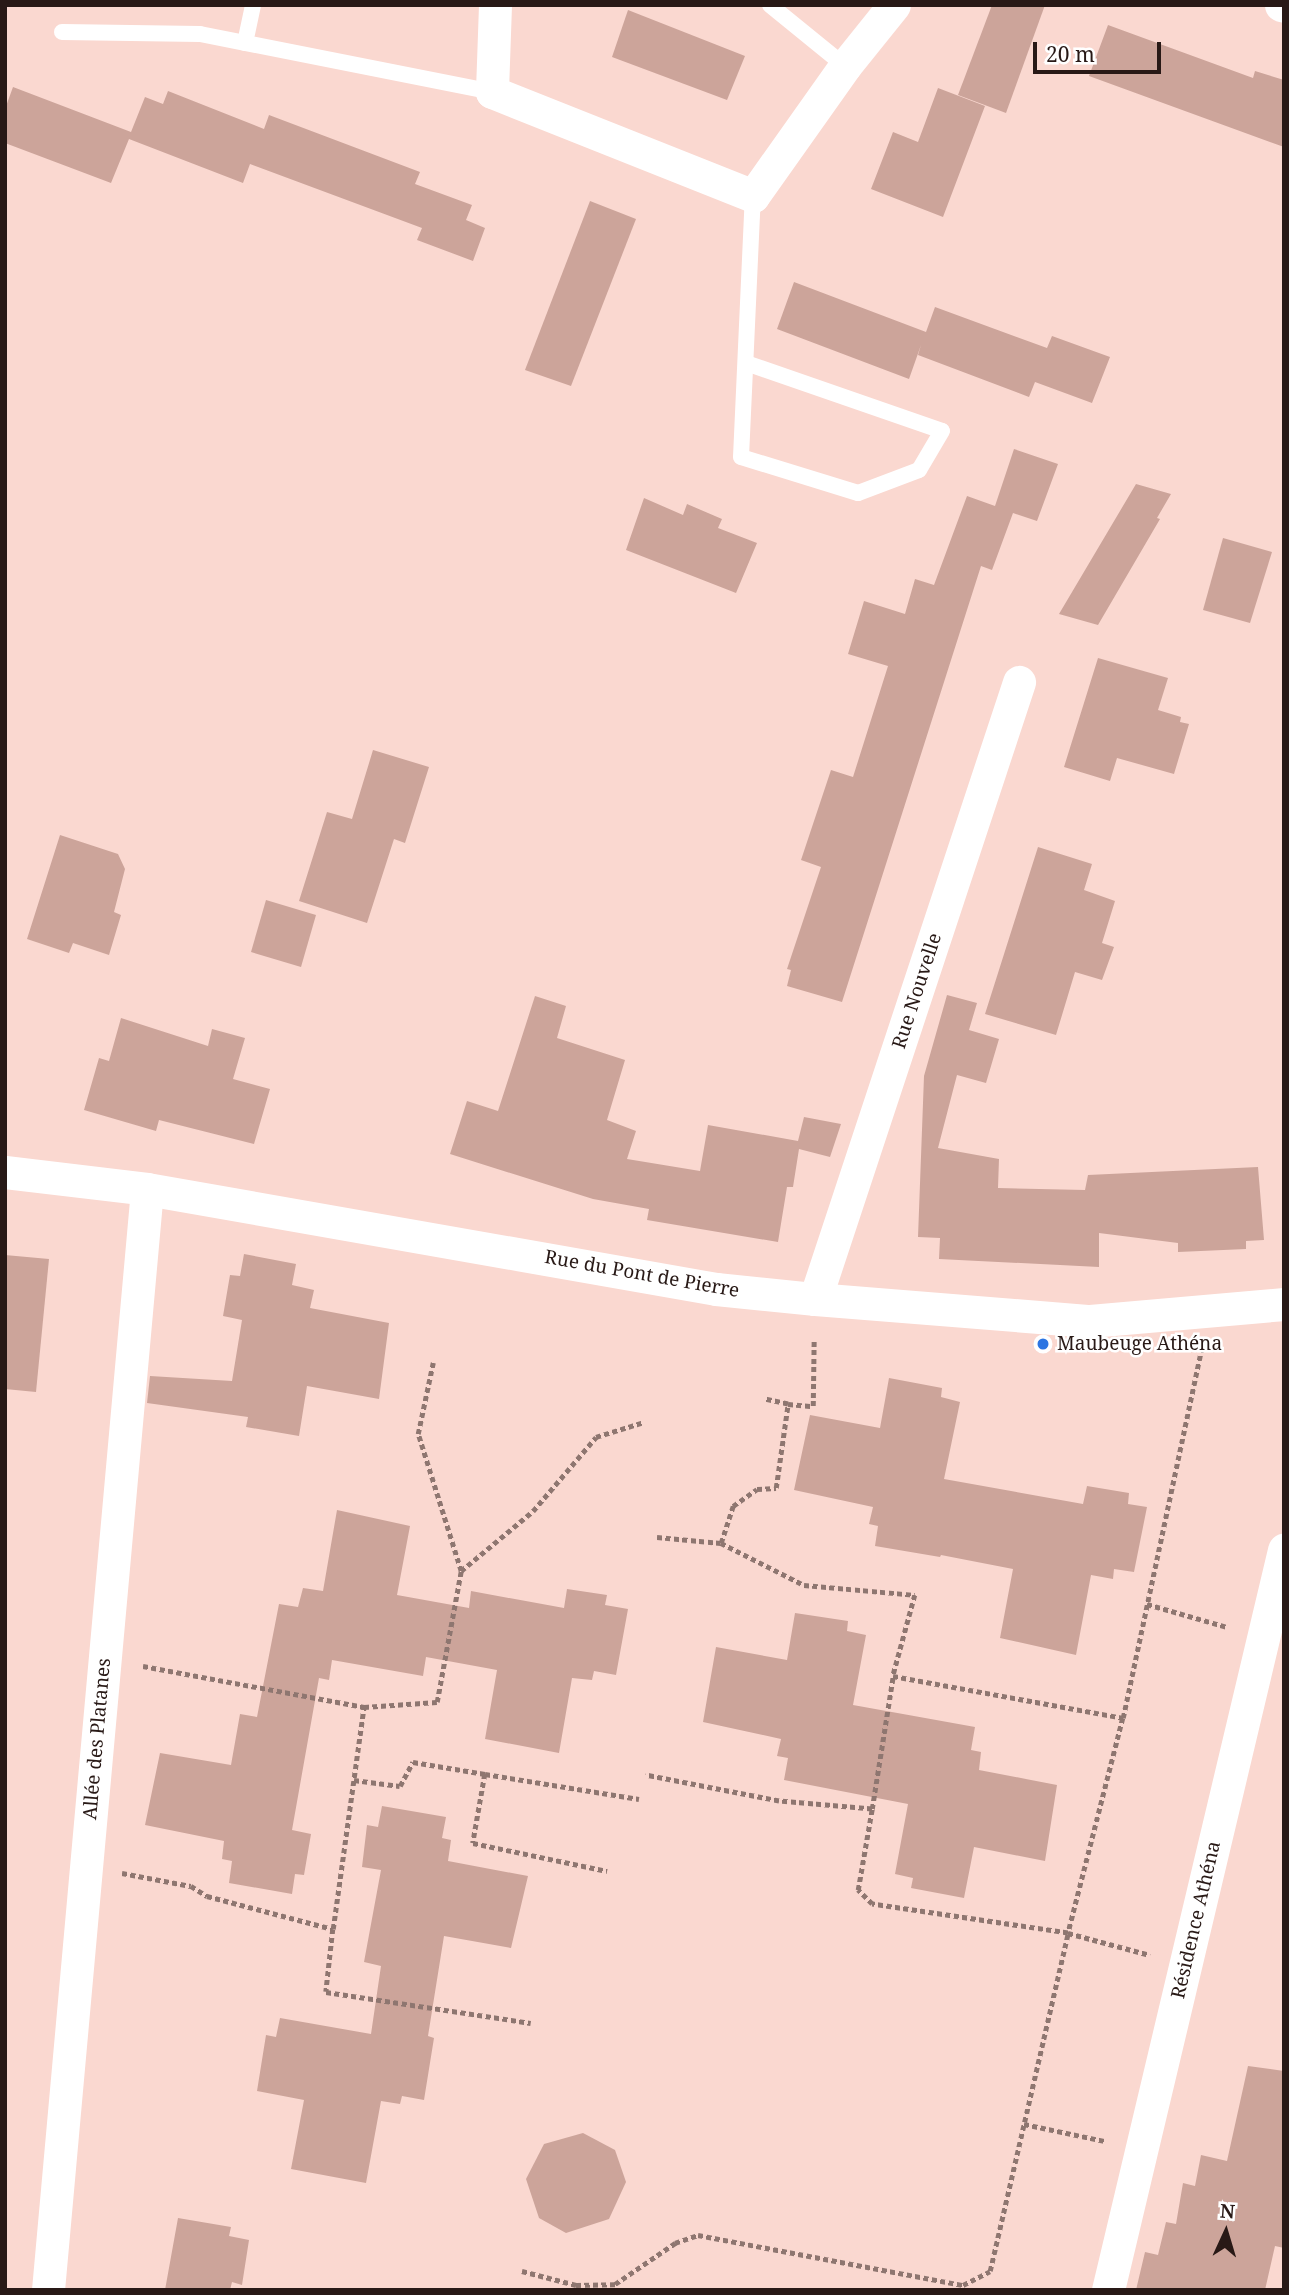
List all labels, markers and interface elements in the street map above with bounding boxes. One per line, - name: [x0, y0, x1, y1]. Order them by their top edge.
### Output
- scale bar: [1037, 28, 1165, 72]
- text: 20 m: [1046, 40, 1095, 68]
- street label: Rue Nouvelle: [888, 930, 946, 1052]
- street label: Rue du Pont de Pierre: [543, 1246, 741, 1302]
- place label: Maubeuge Athéna: [1057, 1333, 1222, 1355]
- marker: Maubeuge Athéna: [1035, 1336, 1051, 1352]
- street label: Allée des Platanes: [79, 1657, 115, 1821]
- street label: Résidence Athéna: [1167, 1839, 1225, 2001]
- north arrow: [1191, 2197, 1261, 2267]
- text: N: [1219, 2198, 1236, 2225]

